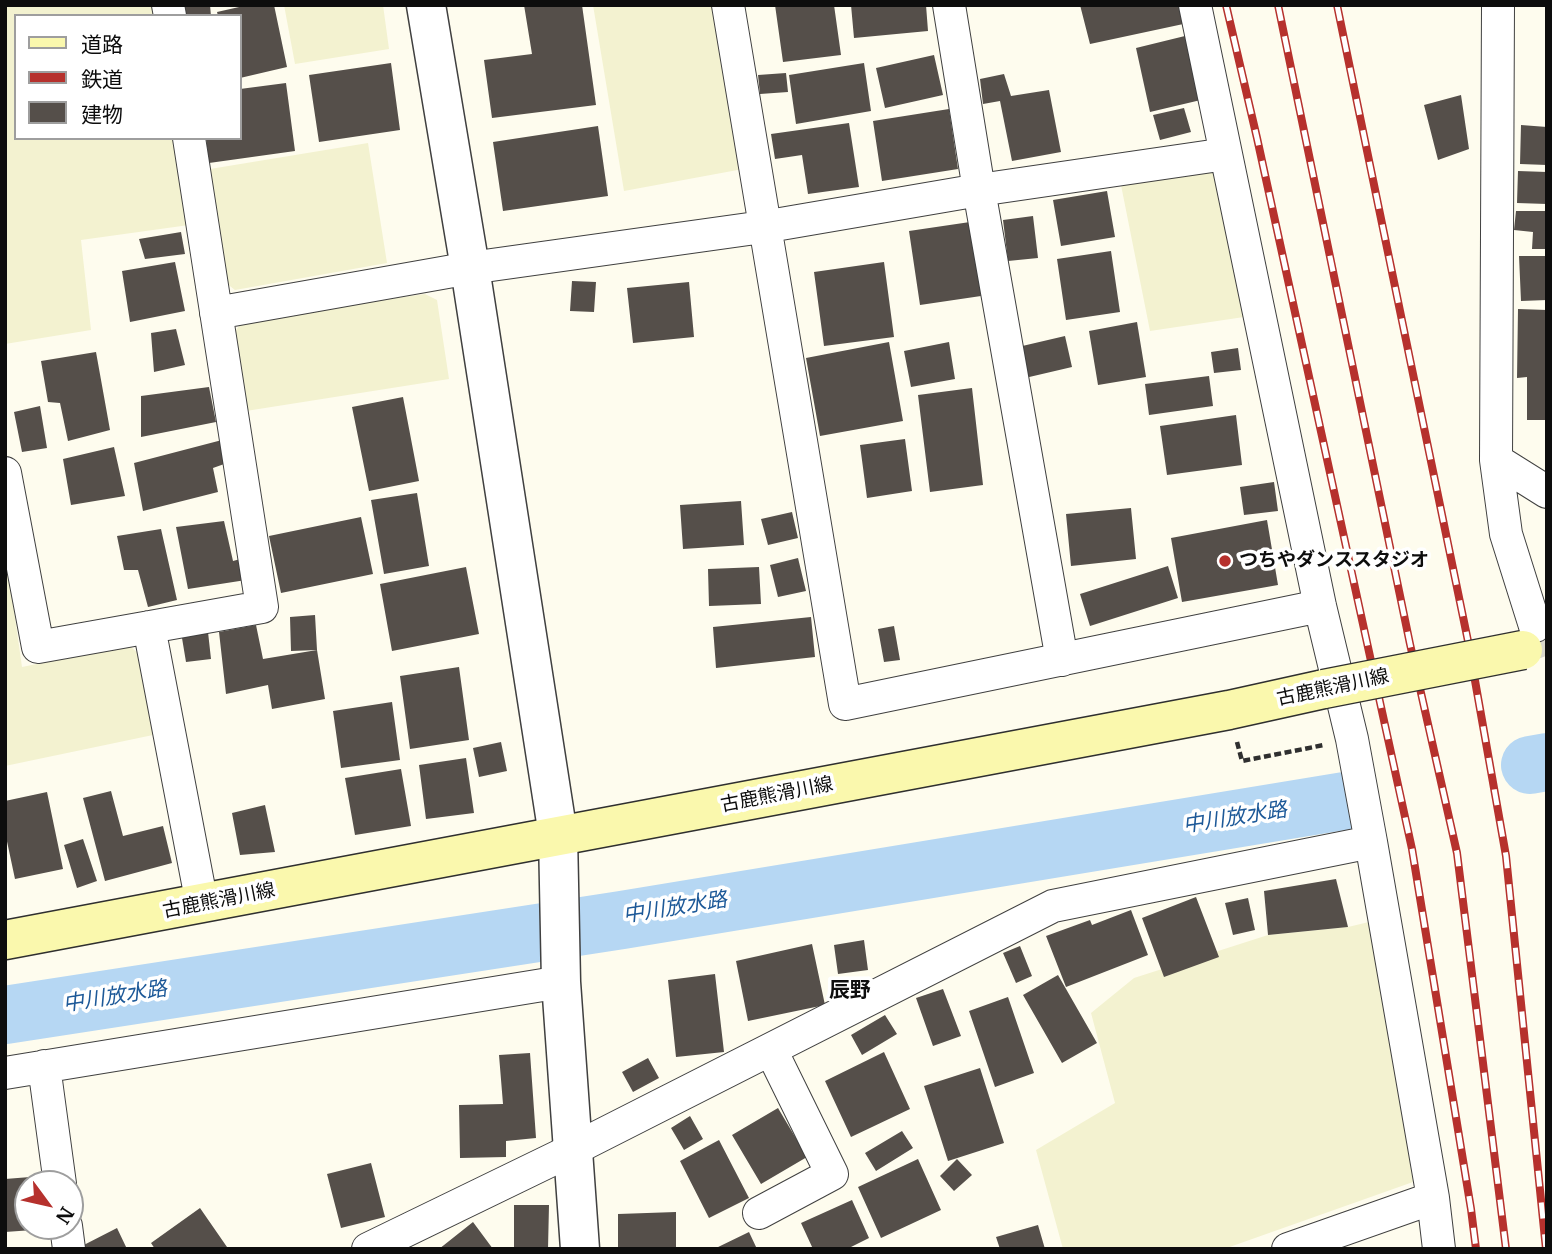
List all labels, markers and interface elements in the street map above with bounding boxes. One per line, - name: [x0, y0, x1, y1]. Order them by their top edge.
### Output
- legend: [14, 14, 242, 140]
- text: 道路: [81, 31, 123, 58]
- text: 鉄道: [81, 66, 123, 93]
- text: 建物: [81, 101, 123, 128]
- place label: つちやダンススタジオ: [1239, 550, 1429, 572]
- marker: つちやダンススタジオ: [1217, 553, 1233, 569]
- street label: 古鹿熊滑川線: [1275, 665, 1391, 711]
- street label: 古鹿熊滑川線: [719, 773, 835, 817]
- water label: 中川放水路: [1181, 797, 1289, 839]
- street label: 古鹿熊滑川線: [161, 879, 277, 923]
- water label: 中川放水路: [621, 887, 729, 929]
- water label: 中川放水路: [61, 976, 169, 1018]
- district label: 辰野: [829, 978, 871, 1004]
- north arrow: [14, 1170, 84, 1240]
- text: N: [51, 1203, 79, 1228]

